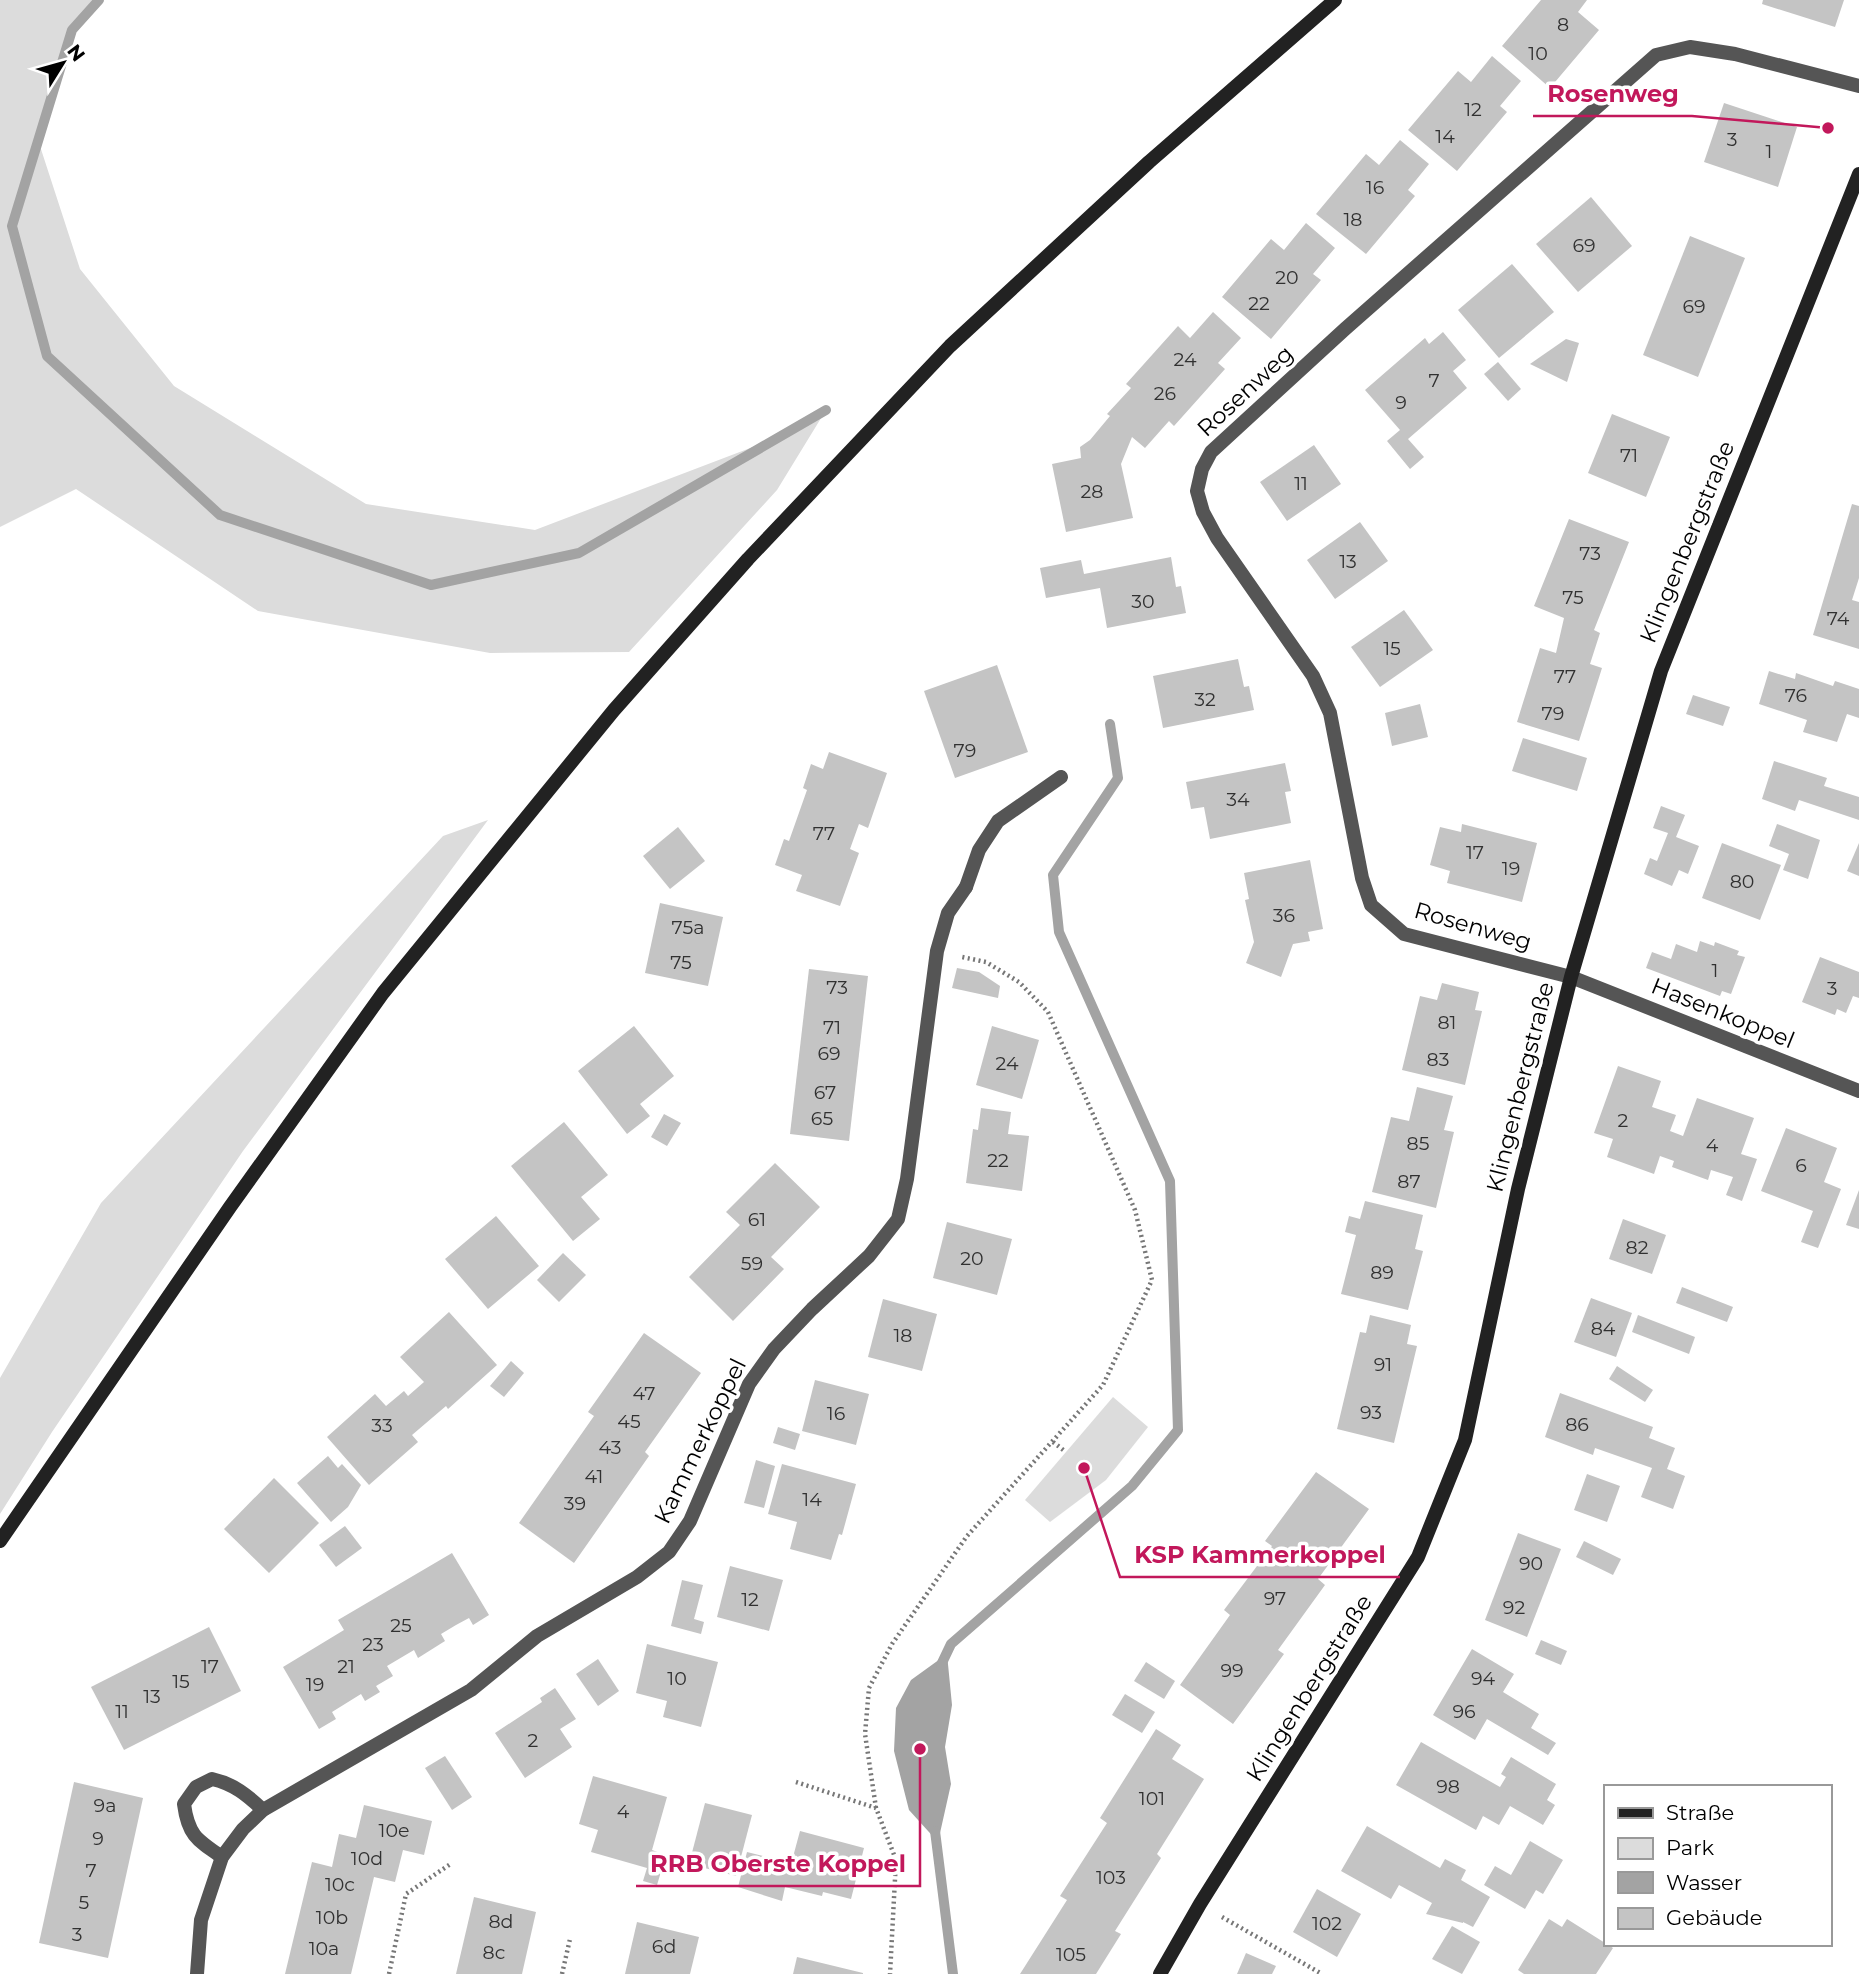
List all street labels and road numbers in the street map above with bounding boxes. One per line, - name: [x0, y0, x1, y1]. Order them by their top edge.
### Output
- street label: Rosenweg: [1191, 339, 1299, 443]
- street label: Klingenbergstraße: [1634, 437, 1740, 647]
- street label: Rosenweg: [1411, 896, 1535, 956]
- street label: Hasenkoppel: [1647, 972, 1799, 1054]
- street label: Klingenbergstraße: [1480, 979, 1560, 1195]
- street label: Kammerkoppel: [648, 1354, 752, 1528]
- street label: Klingenbergstraße: [1240, 1589, 1378, 1787]

